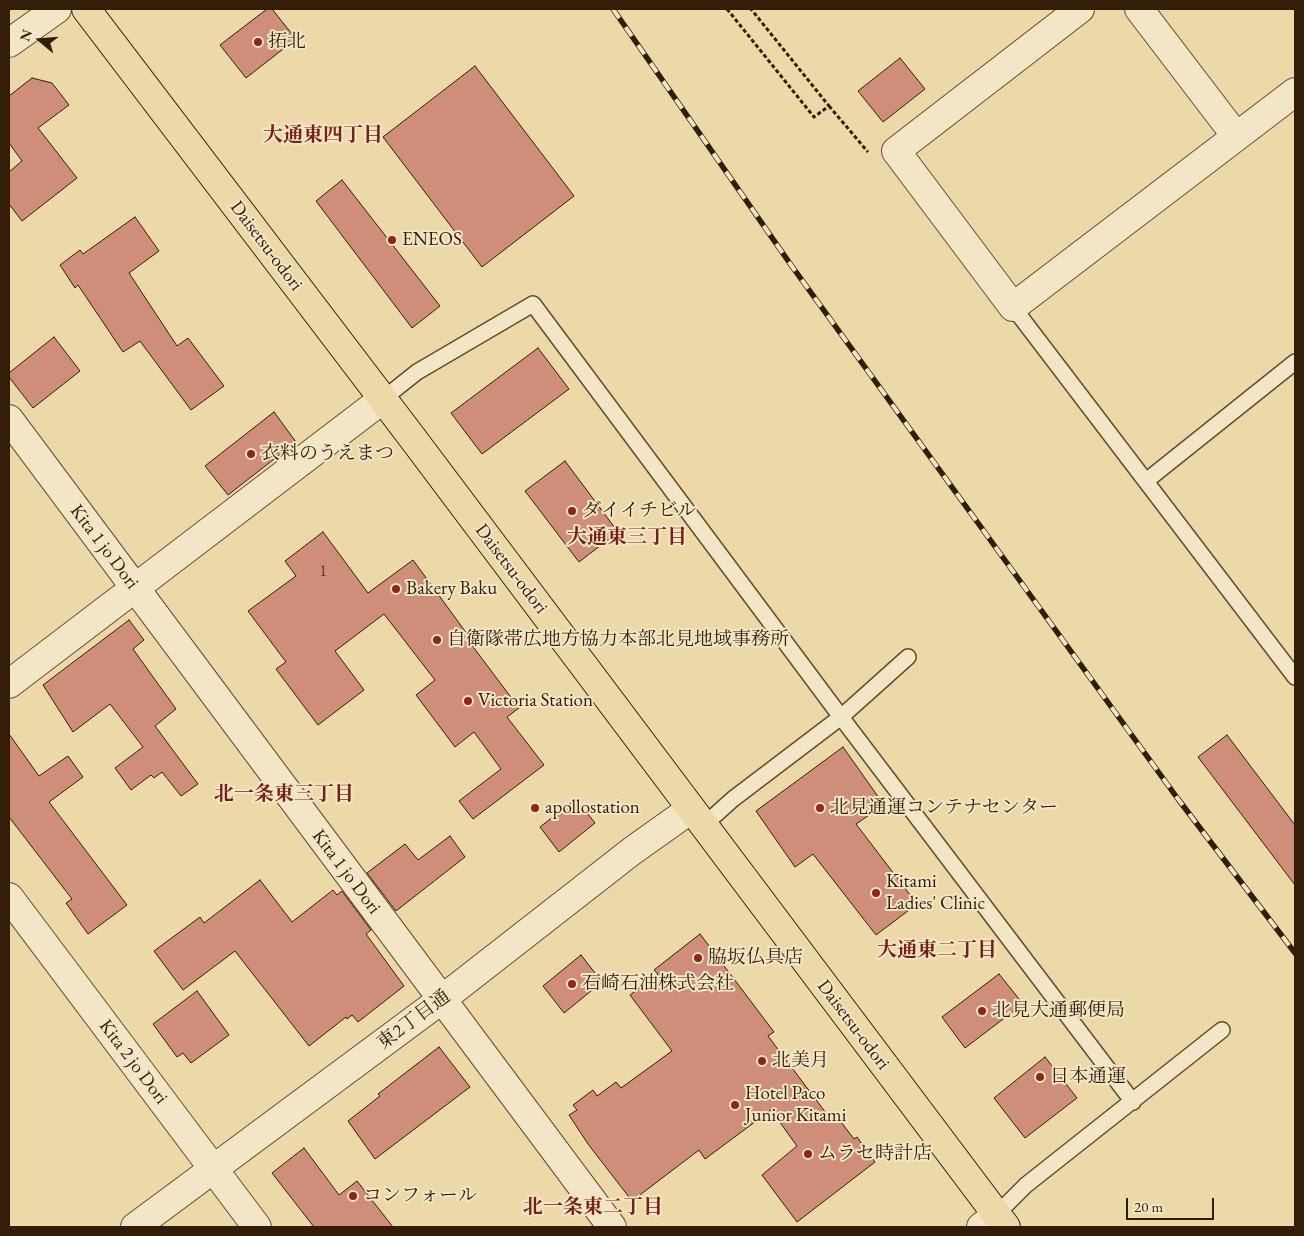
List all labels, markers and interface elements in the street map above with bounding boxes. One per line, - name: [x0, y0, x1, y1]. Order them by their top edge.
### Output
- north arrow: [15, 15, 65, 65]
- text: N: [15, 27, 36, 44]
- place label: 拓北: [268, 31, 306, 53]
- marker: 拓北: [252, 36, 264, 48]
- district label: 大通東四丁目: [263, 124, 383, 148]
- street label: Daisetsu-odori: [225, 196, 307, 296]
- place label: ENEOS: [402, 229, 462, 251]
- marker: ENEOS: [386, 234, 398, 246]
- place label: 衣料のうえまつ: [261, 443, 394, 465]
- marker: 衣料のうえまつ: [245, 448, 257, 460]
- street label: Kita 1 jo Dori: [65, 500, 143, 594]
- place label: ダイイチビル: [582, 500, 696, 522]
- marker: ダイイチビル: [566, 505, 578, 517]
- street label: Daisetsu-odori: [470, 519, 552, 619]
- district label: 大通東三丁目: [567, 526, 687, 550]
- house number: 1: [319, 562, 327, 582]
- place label: Bakery Baku: [406, 578, 497, 600]
- marker: Bakery Baku: [390, 583, 402, 595]
- place label: 自衛隊帯広地方協力本部北見地域事務所: [447, 629, 789, 651]
- marker: 自衛隊帯広地方協力本部北見地域事務所: [431, 634, 443, 646]
- place label: Victoria Station: [478, 690, 593, 712]
- marker: Victoria Station: [462, 695, 474, 707]
- district label: 北一条東三丁目: [214, 783, 354, 807]
- place label: apollostation: [545, 797, 640, 819]
- place label: 北見通運コンテナセンター: [830, 797, 1058, 819]
- marker: apollostation: [529, 802, 541, 814]
- marker: 北見通運コンテナセンター: [814, 802, 826, 814]
- street label: Kita 1 jo Dori: [307, 825, 385, 919]
- place label: Kitami Ladies' Clinic: [886, 871, 985, 915]
- marker: Kitami Ladies' Clinic: [870, 887, 882, 899]
- district label: 大通東二丁目: [877, 939, 997, 963]
- place label: 脇坂仏具店: [708, 947, 803, 969]
- marker: 脇坂仏具店: [692, 952, 704, 964]
- place label: 石崎石油株式会社: [582, 973, 734, 995]
- street label: Daisetsu-odori: [812, 975, 894, 1075]
- marker: 石崎石油株式会社: [566, 978, 578, 990]
- street label: 東2丁目通: [373, 985, 455, 1055]
- place label: 北見大通郵便局: [992, 1000, 1125, 1022]
- marker: 北見大通郵便局: [976, 1005, 988, 1017]
- street label: Kita 2 jo Dori: [94, 1015, 172, 1109]
- place label: 北美月: [772, 1050, 829, 1072]
- marker: 北美月: [756, 1055, 768, 1067]
- place label: 日本通運: [1050, 1066, 1126, 1088]
- marker: 日本通運: [1034, 1071, 1046, 1083]
- place label: Hotel Paco Junior Kitami: [745, 1083, 846, 1127]
- marker: Hotel Paco Junior Kitami: [729, 1099, 741, 1111]
- place label: ムラセ時計店: [818, 1143, 932, 1165]
- marker: ムラセ時計店: [802, 1148, 814, 1160]
- place label: コンフォール: [363, 1185, 477, 1207]
- scale bar: [1129, 1188, 1216, 1220]
- marker: コンフォール: [347, 1190, 359, 1202]
- district label: 北一条東二丁目: [523, 1196, 663, 1220]
- text: 20 m: [1134, 1197, 1163, 1216]

